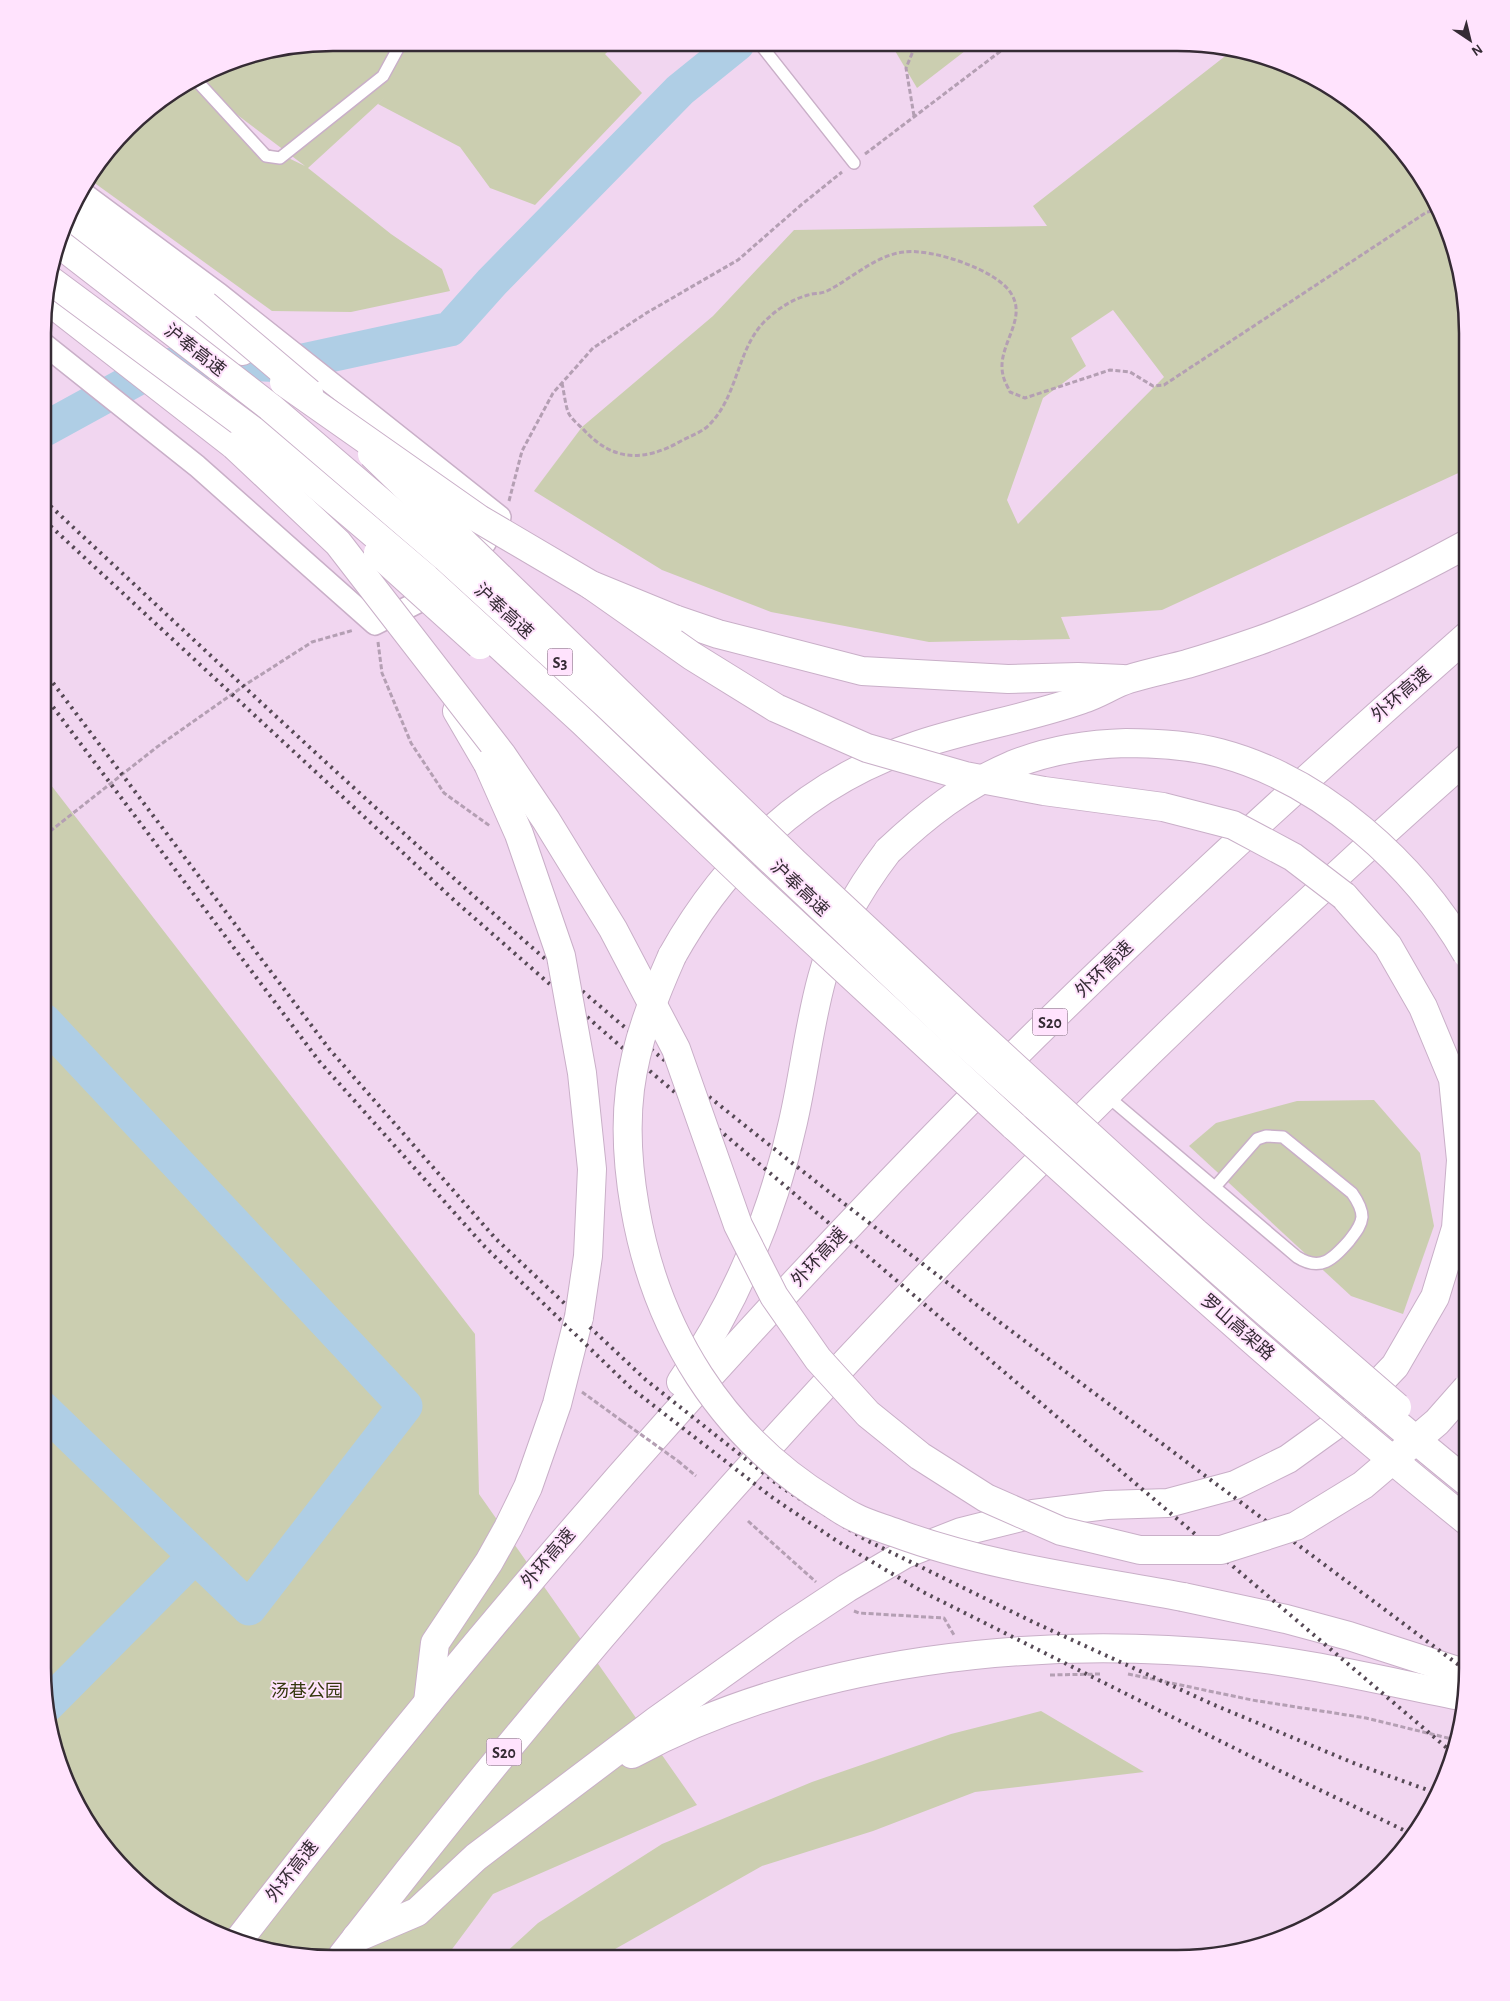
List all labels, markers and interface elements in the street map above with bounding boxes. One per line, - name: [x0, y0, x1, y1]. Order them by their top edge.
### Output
- north arrow: [1445, 15, 1495, 65]
- text: N: [1469, 41, 1485, 58]
- street label: 沪奉高速: [160, 320, 230, 380]
- street label: 沪奉高速: [471, 579, 537, 643]
- road number: S3: [548, 649, 572, 676]
- street label: 外环高速: [1367, 663, 1435, 725]
- street label: 沪奉高速: [767, 856, 833, 920]
- street label: 外环高速: [1071, 937, 1137, 1001]
- road number: S20: [1032, 1009, 1068, 1036]
- street label: 外环高速: [787, 1224, 851, 1290]
- street label: 罗山高架路: [1197, 1290, 1279, 1364]
- street label: 外环高速: [517, 1524, 579, 1592]
- park label: 汤巷公园: [271, 1681, 343, 1701]
- road number: S20: [486, 1738, 522, 1765]
- street label: 外环高速: [262, 1836, 322, 1906]

